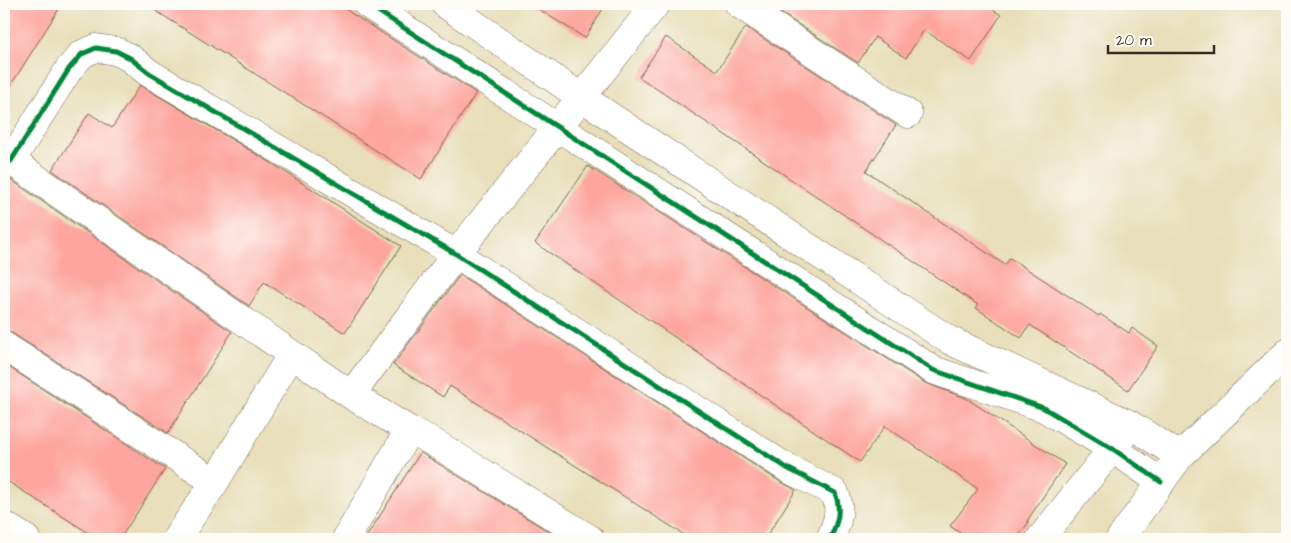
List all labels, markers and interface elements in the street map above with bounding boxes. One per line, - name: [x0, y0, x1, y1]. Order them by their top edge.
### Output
- scale bar: [1108, 22, 1215, 54]
- text: 20 m: [1116, 30, 1152, 51]

